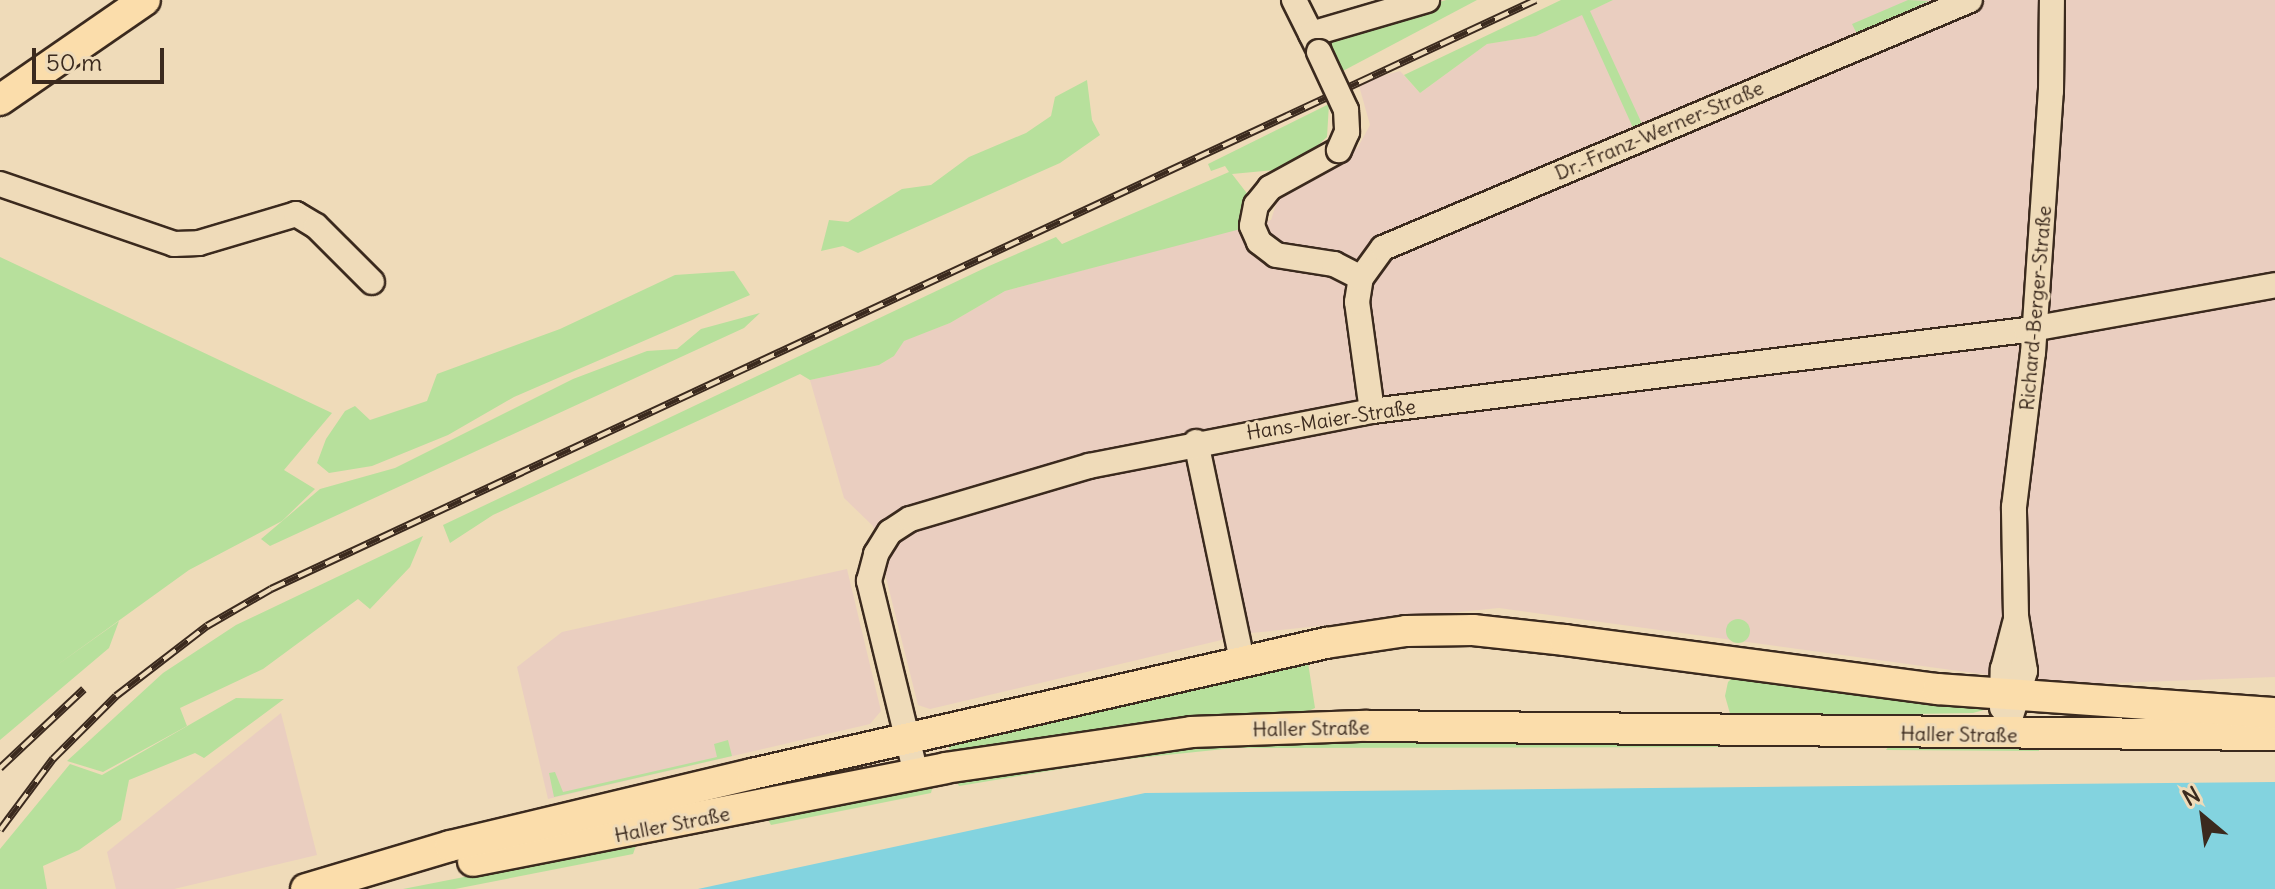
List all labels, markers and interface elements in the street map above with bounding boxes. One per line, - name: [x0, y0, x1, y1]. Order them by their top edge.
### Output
- scale bar: [36, 32, 168, 82]
- text: 50 m: [46, 47, 102, 77]
- street label: Dr.-Franz-Werner-Straße: [1551, 75, 1767, 185]
- street label: Richard-Berger-Straße: [2014, 205, 2056, 411]
- street label: Hans-Maier-Straße: [1245, 394, 1417, 444]
- street label: Haller Straße: [1252, 715, 1370, 741]
- street label: Haller Straße: [1900, 721, 2018, 747]
- north arrow: [2163, 777, 2243, 857]
- text: N: [2178, 780, 2205, 812]
- street label: Haller Straße: [612, 801, 732, 847]

